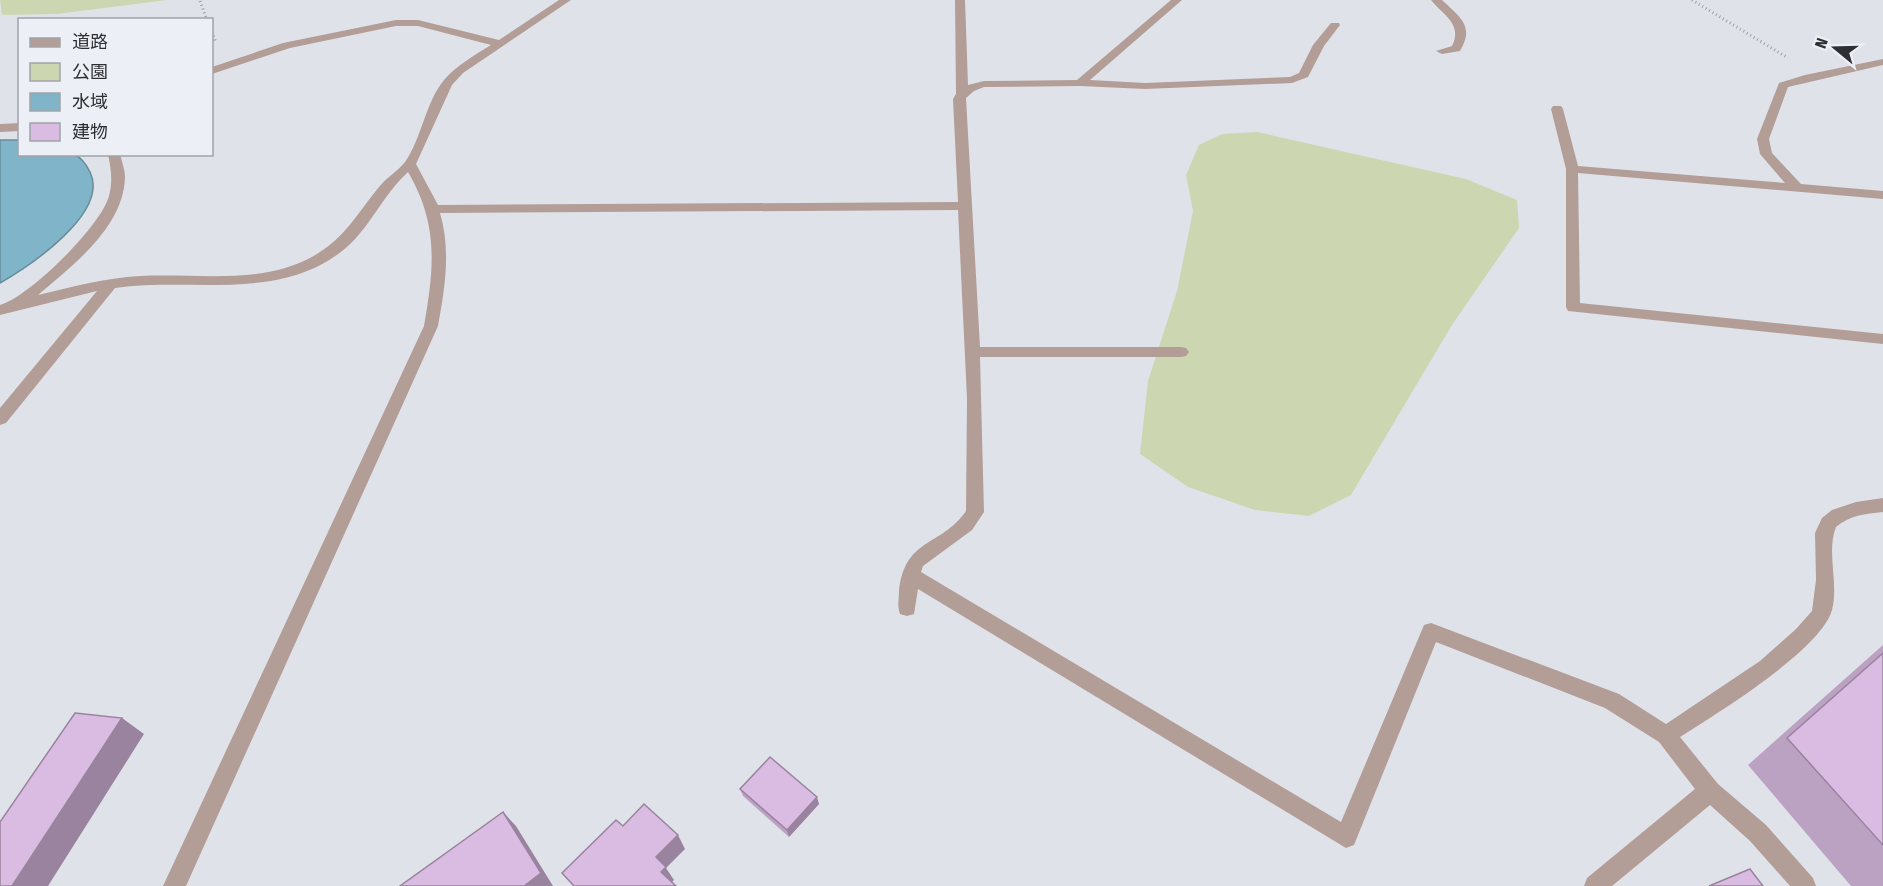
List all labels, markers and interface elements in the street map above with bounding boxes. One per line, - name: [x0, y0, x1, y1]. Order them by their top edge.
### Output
- legend: [18, 18, 213, 156]
- north arrow: [1805, 18, 1865, 78]
- text: 道路: [72, 31, 108, 53]
- text: N: [1811, 36, 1832, 51]
- text: 公園: [72, 61, 108, 83]
- text: 水域: [72, 91, 108, 113]
- text: 建物: [72, 121, 108, 143]

